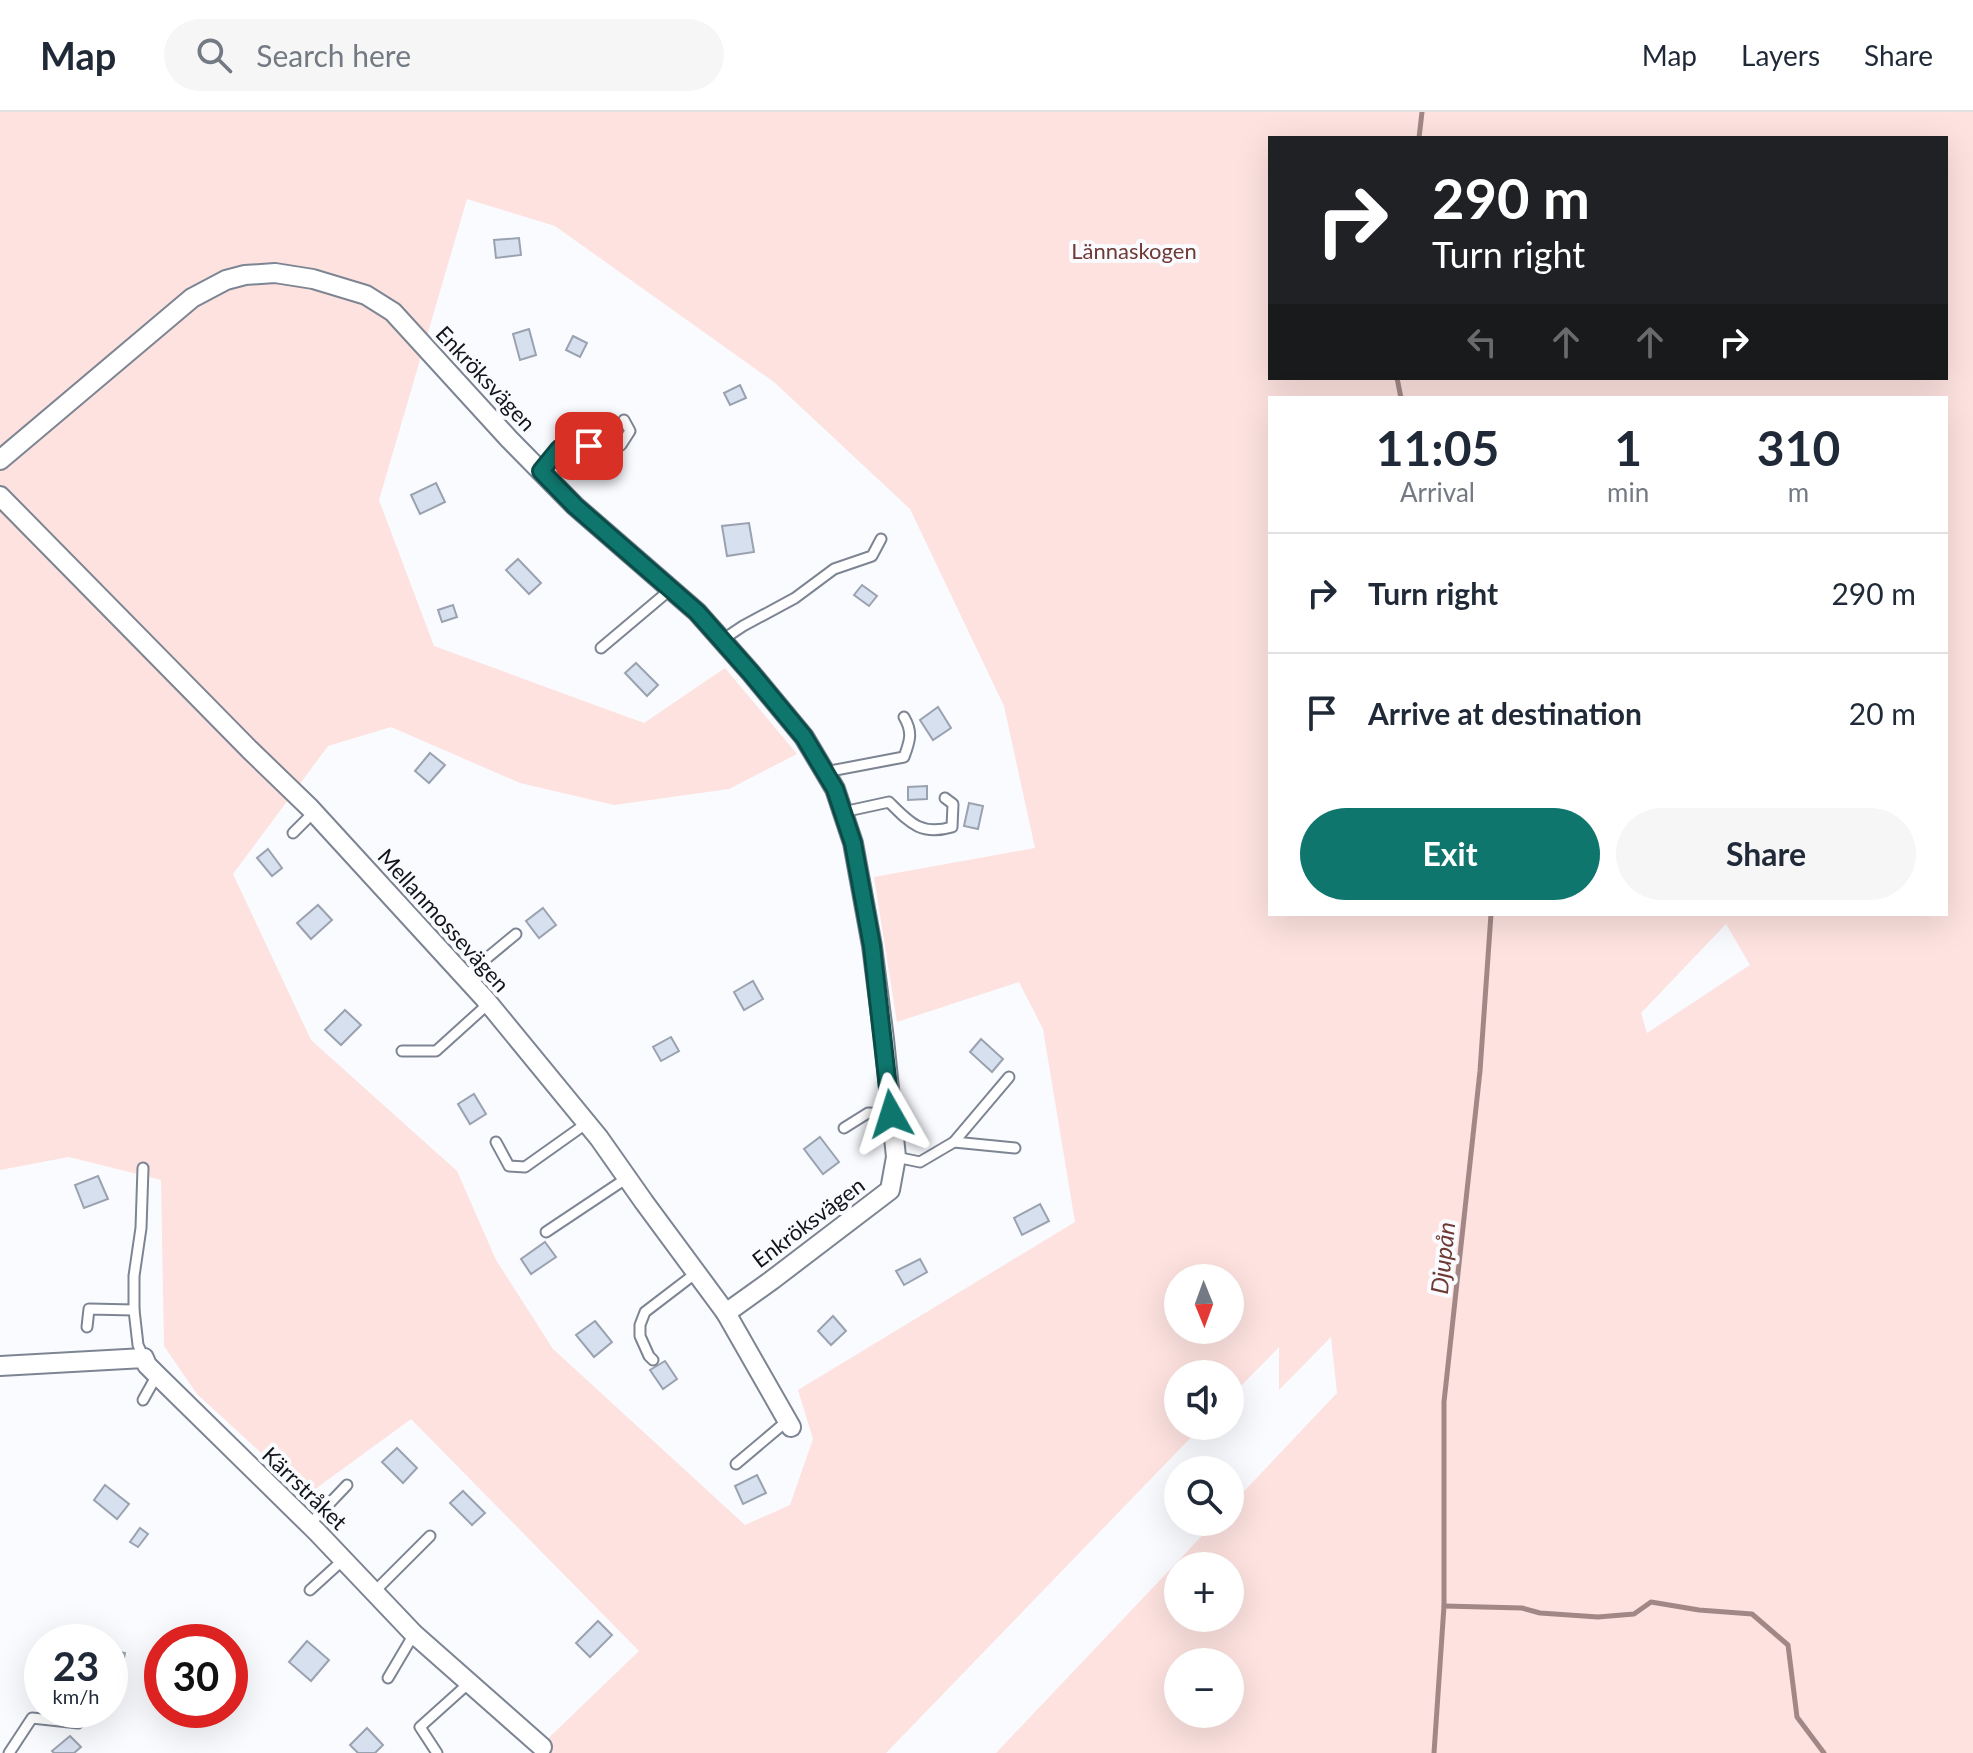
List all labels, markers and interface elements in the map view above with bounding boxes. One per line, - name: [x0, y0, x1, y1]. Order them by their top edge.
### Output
- search box: [164, 19, 724, 91]
- text: Map: [40, 32, 116, 78]
- icon: search: [192, 33, 236, 77]
- text: Search here: [256, 37, 411, 73]
- text: Map: [1642, 38, 1697, 72]
- text: Layers: [1741, 38, 1820, 72]
- text: Share: [1864, 38, 1933, 72]
- text: 290 m: [1432, 164, 1590, 231]
- icon: right: [1300, 168, 1404, 272]
- text: Turn right: [1432, 232, 1585, 276]
- park label: Lännaskogen: [1071, 237, 1197, 264]
- street label: Enkröksvägen: [431, 320, 541, 436]
- icon: left: [1460, 320, 1504, 364]
- icon: ahead: [1544, 320, 1588, 364]
- icon: ahead: [1628, 320, 1672, 364]
- icon: right: [1712, 320, 1756, 364]
- pin: [555, 412, 623, 480]
- text: 11:05: [1376, 419, 1499, 476]
- text: 1: [1614, 419, 1642, 476]
- text: 310: [1757, 419, 1840, 476]
- icon: arrive: [567, 424, 611, 468]
- text: Arrival: [1400, 476, 1475, 508]
- text: min: [1607, 476, 1649, 508]
- text: m: [1788, 476, 1809, 508]
- icon: right: [1300, 571, 1344, 615]
- text: Turn right: [1368, 575, 1498, 611]
- text: 290 m: [1831, 575, 1916, 611]
- icon: arrive: [1300, 691, 1344, 735]
- text: Arrive at destination: [1368, 695, 1642, 731]
- text: 20 m: [1849, 695, 1916, 731]
- button: Exit: [1300, 808, 1600, 900]
- button: Share: [1616, 808, 1916, 900]
- street label: Mellanmossevägen: [373, 843, 515, 997]
- position arrow: [849, 1072, 933, 1156]
- street label: Enkröksvägen: [747, 1171, 869, 1273]
- water label: Djupån: [1424, 1220, 1460, 1296]
- north arrow: [1164, 1264, 1244, 1344]
- map controls: [1164, 1264, 1244, 1728]
- button: sound: [1164, 1360, 1244, 1440]
- street label: Kärrstråket: [257, 1441, 353, 1535]
- button: search: [1164, 1456, 1244, 1536]
- button: +: [1164, 1552, 1244, 1632]
- speed limit sign: 30: [144, 1624, 248, 1728]
- text: 23: [53, 1642, 99, 1690]
- button: −: [1164, 1648, 1244, 1728]
- text: km/h: [53, 1684, 99, 1708]

